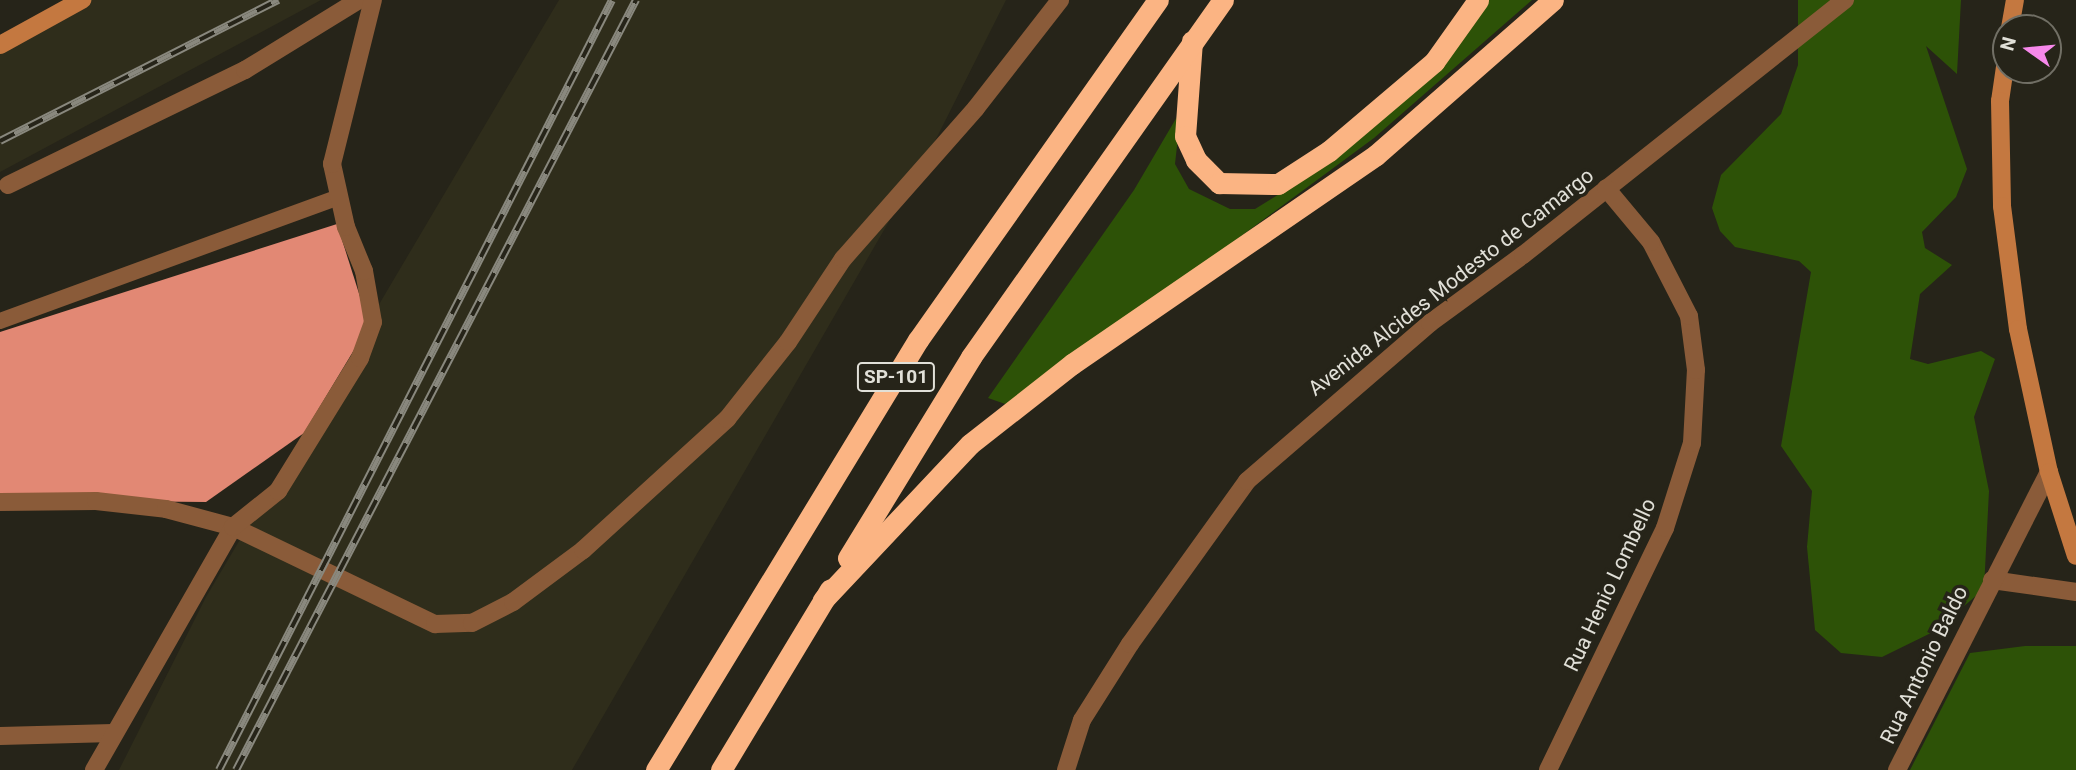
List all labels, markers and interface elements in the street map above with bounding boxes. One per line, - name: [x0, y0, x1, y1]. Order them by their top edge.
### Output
- north arrow: [1992, 14, 2062, 84]
- text: N: [1995, 35, 2021, 53]
- street label: Avenida Alcides Modesto de Camargo: [1303, 163, 1599, 401]
- road number: SP-101: [856, 362, 936, 392]
- street label: Rua Henio Lombello: [1559, 494, 1661, 676]
- street label: Rua Antonio Baldo: [1875, 582, 1973, 748]

